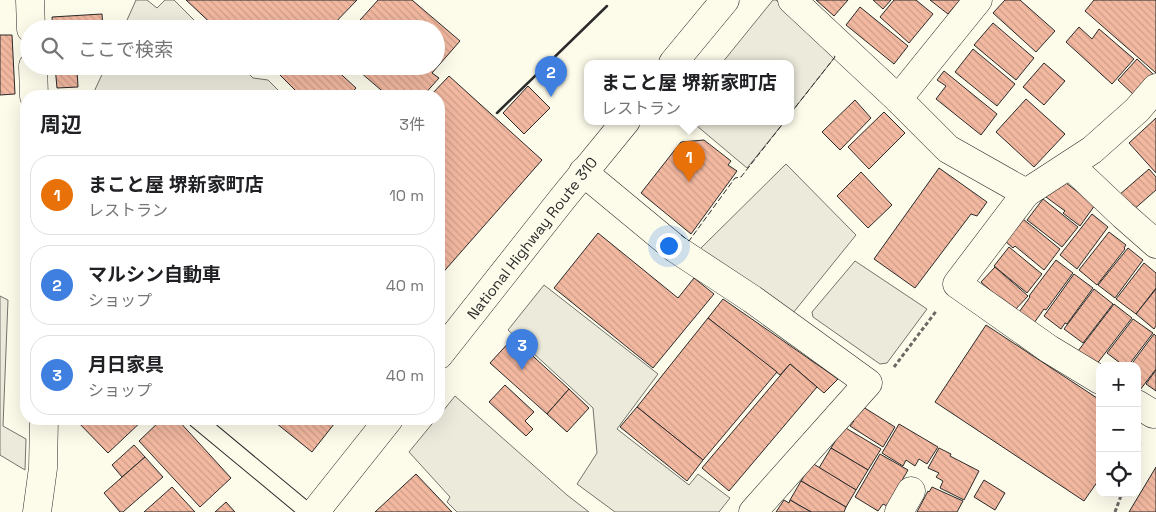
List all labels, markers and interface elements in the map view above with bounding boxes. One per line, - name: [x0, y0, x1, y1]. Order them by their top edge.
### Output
- search box: [20, 20, 445, 75]
- icon: search: [38, 34, 66, 62]
- text: ここで検索: [78, 37, 173, 62]
- pin: 2: [535, 56, 567, 97]
- popup: [584, 60, 794, 125]
- text: まこと屋 堺新家町店: [601, 70, 777, 95]
- text: レストラン: [601, 98, 681, 119]
- text: 周辺: [40, 111, 82, 138]
- text: 3件: [399, 114, 425, 135]
- pin: 1: [673, 141, 705, 182]
- street label: National Highway Route 310: [463, 153, 601, 323]
- text: まこと屋 堺新家町店: [88, 172, 264, 197]
- text: 1: [53, 185, 61, 206]
- text: 10 m: [389, 185, 424, 206]
- text: レストラン: [88, 200, 168, 221]
- your location: [656, 233, 682, 259]
- text: マルシン自動車: [88, 262, 221, 287]
- text: 2: [52, 275, 62, 296]
- text: 40 m: [386, 275, 424, 296]
- text: ショップ: [88, 290, 152, 311]
- pin: 3: [506, 329, 538, 370]
- text: 月日家具: [88, 352, 164, 377]
- map controls: [1096, 362, 1141, 497]
- button: +: [1096, 362, 1141, 407]
- text: 3: [52, 365, 62, 386]
- text: 40 m: [386, 365, 424, 386]
- text: ショップ: [88, 380, 152, 401]
- button: −: [1096, 407, 1141, 452]
- button: locate: [1096, 452, 1141, 497]

